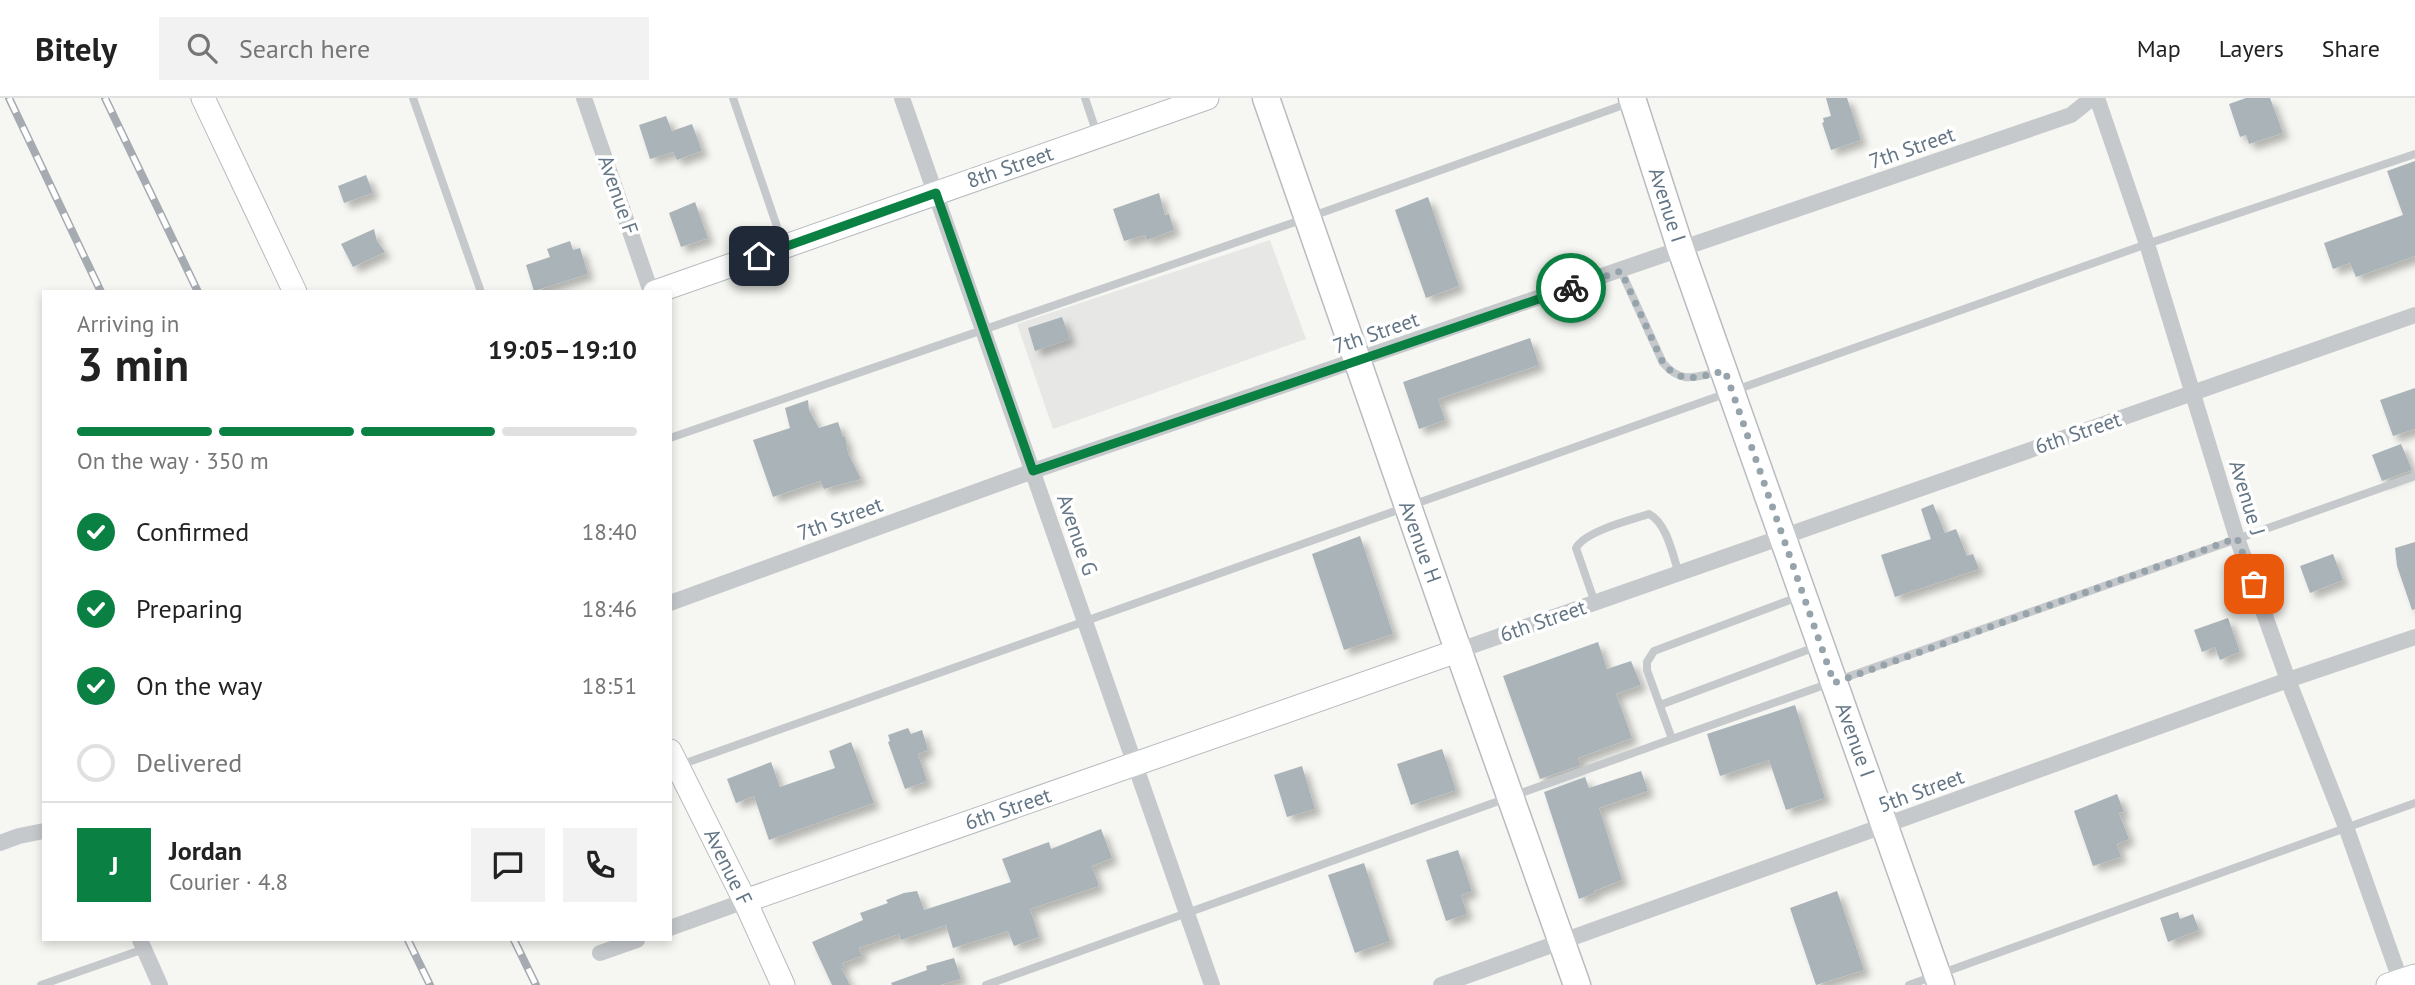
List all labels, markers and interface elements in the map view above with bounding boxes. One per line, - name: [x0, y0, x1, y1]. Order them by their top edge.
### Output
- search box: [159, 17, 649, 80]
- text: Bitely: [35, 27, 117, 70]
- icon: search: [183, 29, 221, 67]
- text: Search here: [239, 32, 370, 65]
- text: Map: [2137, 33, 2181, 64]
- text: Layers: [2219, 33, 2284, 64]
- text: Share: [2322, 33, 2380, 64]
- street label: 7th Street: [1865, 120, 1958, 175]
- street label: 8th Street: [963, 139, 1056, 194]
- street label: Avenue F: [592, 152, 645, 238]
- street label: Avenue I: [1643, 164, 1692, 246]
- pin: [729, 226, 789, 286]
- icon: home: [740, 237, 778, 275]
- courier: [1536, 253, 1606, 323]
- icon: bike: [1552, 269, 1590, 307]
- street label: 7th Street: [1329, 305, 1422, 360]
- text: Arriving in: [77, 309, 179, 338]
- text: 19:05–19:10: [488, 333, 637, 366]
- text: 3 min: [77, 334, 189, 394]
- street label: 6th Street: [2031, 405, 2124, 460]
- text: On the way · 350 m: [77, 446, 269, 475]
- street label: Avenue J: [2223, 457, 2272, 539]
- street label: 7th Street: [793, 491, 886, 546]
- street label: Avenue G: [1051, 491, 1104, 579]
- street label: Avenue H: [1393, 497, 1448, 587]
- icon: check: [77, 513, 115, 551]
- text: Confirmed: [136, 515, 249, 548]
- text: 18:40: [582, 517, 637, 546]
- pin: [2224, 554, 2284, 614]
- icon: bag: [2235, 565, 2273, 603]
- icon: check: [77, 590, 115, 628]
- text: Preparing: [136, 592, 243, 625]
- street label: 6th Street: [1496, 593, 1589, 648]
- text: 18:46: [582, 594, 637, 623]
- icon: check: [77, 667, 115, 705]
- text: On the way: [136, 669, 262, 702]
- text: 18:51: [582, 671, 637, 700]
- street label: Avenue I: [1830, 699, 1881, 781]
- text: Delivered: [136, 746, 242, 779]
- street label: 5th Street: [1874, 763, 1967, 818]
- street label: 6th Street: [961, 781, 1054, 836]
- street label: Avenue F: [698, 824, 759, 910]
- button: chat: [471, 828, 545, 902]
- button: phone: [563, 828, 637, 902]
- text: Jordan: [169, 834, 242, 867]
- text: J: [110, 849, 118, 882]
- text: Courier · 4.8: [169, 867, 288, 896]

